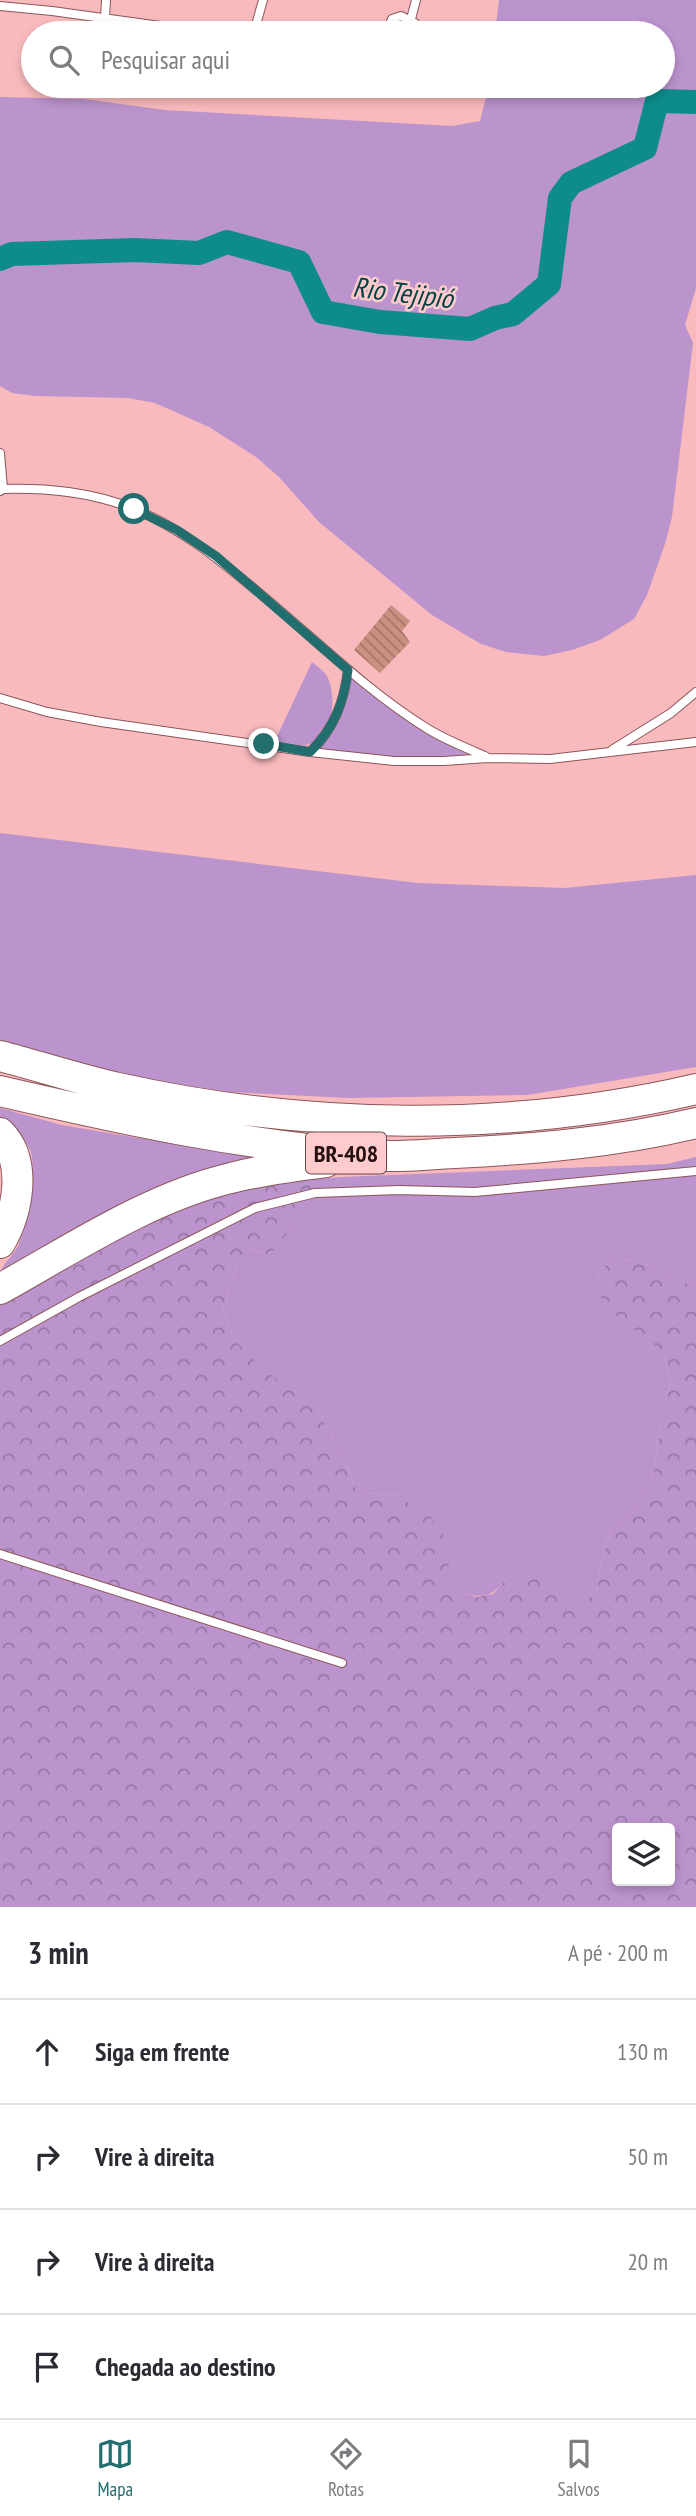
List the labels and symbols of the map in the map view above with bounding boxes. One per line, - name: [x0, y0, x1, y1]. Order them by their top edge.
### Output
- water label: Rio Tejipió: [351, 268, 457, 317]
- route start: [118, 493, 149, 524]
- route end: [248, 728, 279, 759]
- road number: BR-408: [306, 1133, 386, 1174]

